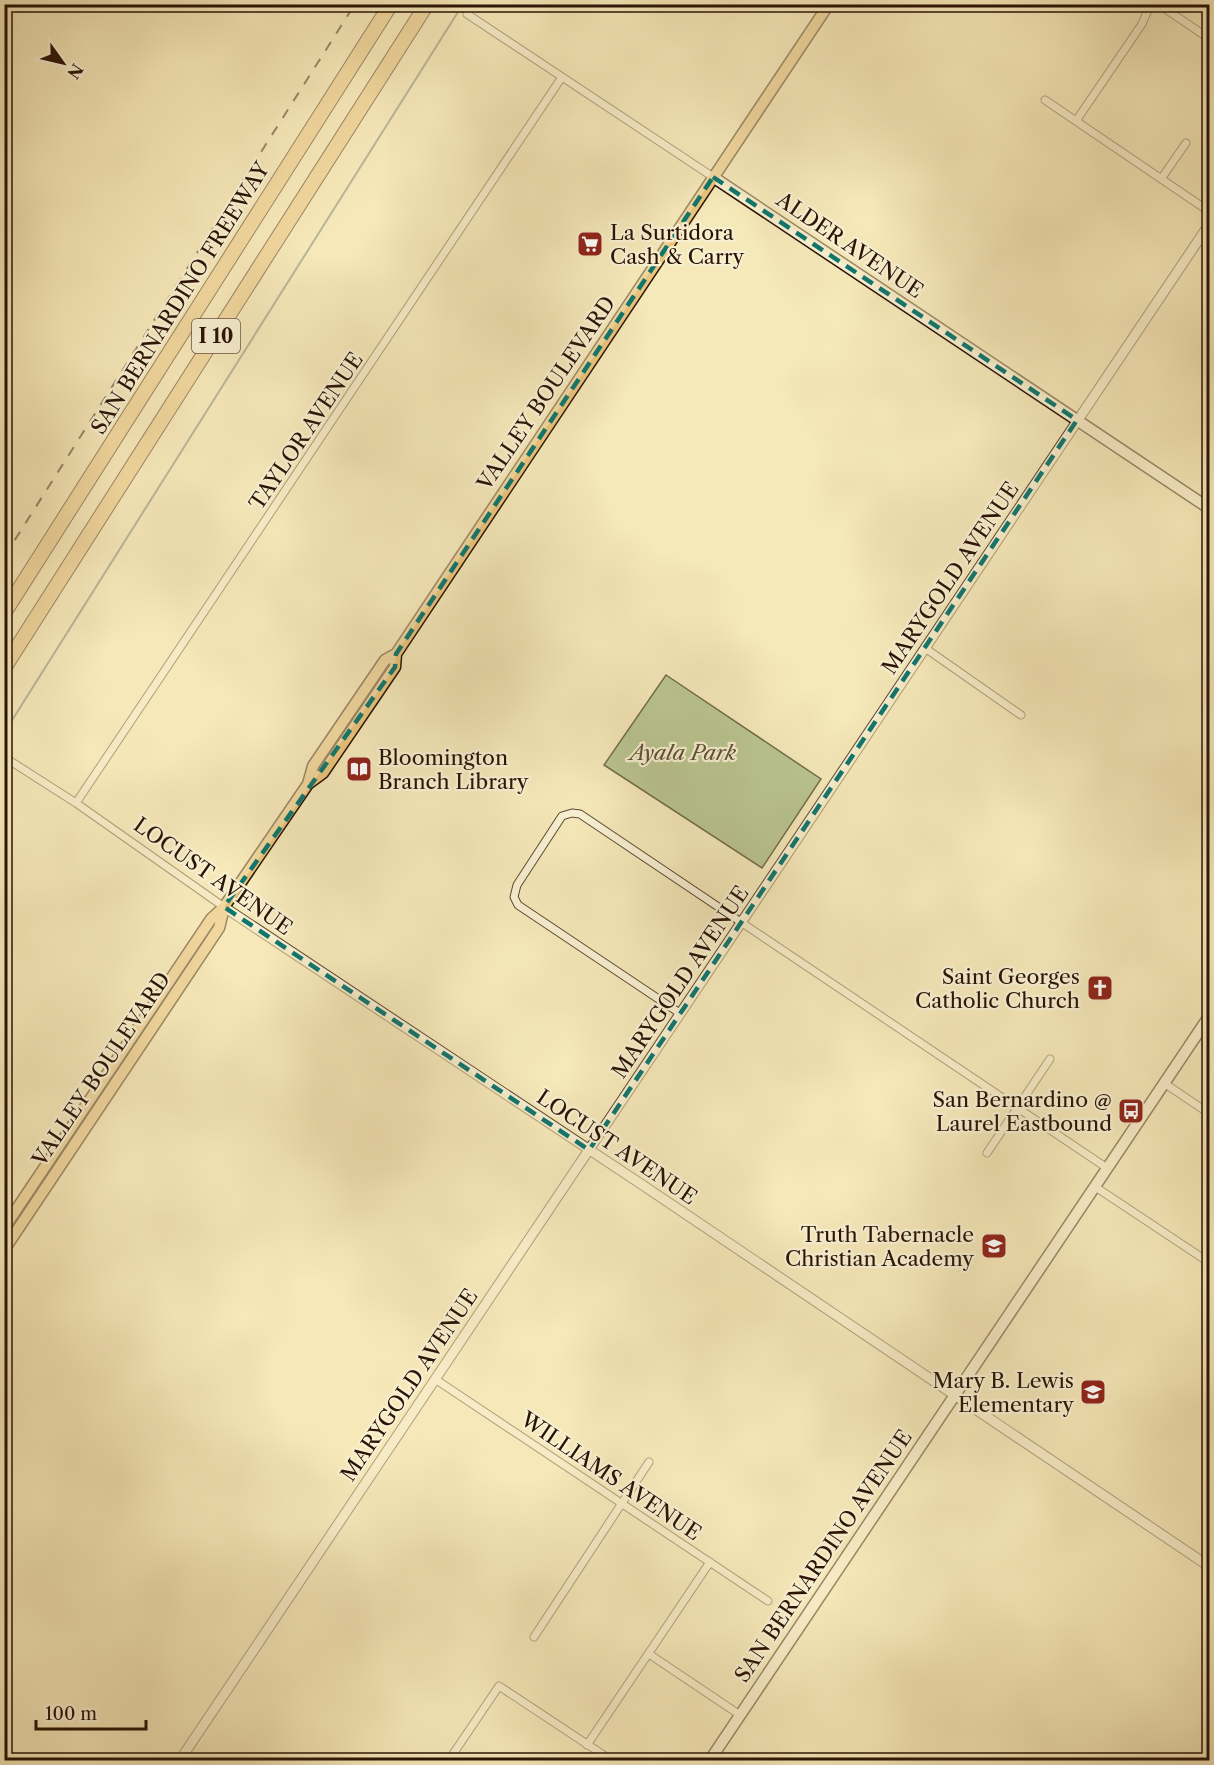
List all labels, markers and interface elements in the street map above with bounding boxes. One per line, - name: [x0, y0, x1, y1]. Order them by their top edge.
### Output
- north arrow: [33, 33, 93, 93]
- text: N: [63, 60, 88, 83]
- street label: SAN BERNARDINO FREEWAY: [86, 156, 275, 439]
- street label: ALDER AVENUE: [771, 186, 928, 303]
- place label: La Surtidora Cash & Carry: [610, 220, 745, 269]
- supermarket icon: La Surtidora Cash & Carry: [575, 229, 605, 259]
- street label: VALLEY BOULEVARD: [471, 291, 620, 496]
- road number: I 10: [192, 319, 240, 353]
- street label: TAYLOR AVENUE: [244, 347, 368, 515]
- street label: MARYGOLD AVENUE: [876, 477, 1024, 679]
- park label: Ayala Park: [627, 740, 736, 765]
- place label: Bloomington Branch Library: [378, 745, 529, 794]
- library icon: Bloomington Branch Library: [344, 754, 374, 784]
- street label: LOCUST AVENUE: [129, 812, 297, 940]
- street label: MARYGOLD AVENUE: [606, 881, 754, 1083]
- place label: Saint Georges Catholic Church: [915, 964, 1080, 1013]
- street label: VALLEY BOULEVARD: [26, 967, 175, 1172]
- church icon: Saint Georges Catholic Church: [1085, 973, 1115, 1003]
- street label: LOCUST AVENUE: [532, 1084, 702, 1210]
- place label: San Bernardino @ Laurel Eastbound: [933, 1087, 1112, 1136]
- bus stop icon: San Bernardino @ Laurel Eastbound: [1116, 1096, 1146, 1126]
- place label: Truth Tabernacle Christian Academy: [785, 1222, 974, 1271]
- school or university icon: Truth Tabernacle Christian Academy: [979, 1231, 1009, 1261]
- street label: MARYGOLD AVENUE: [335, 1284, 483, 1486]
- place label: Mary B. Lewis Elementary: [933, 1368, 1074, 1417]
- school or university icon: Mary B. Lewis Elementary: [1078, 1377, 1108, 1407]
- street label: WILLIAMS AVENUE: [515, 1406, 706, 1546]
- street label: SAN BERNARDINO AVENUE: [729, 1425, 917, 1687]
- scale bar: [36, 1693, 146, 1731]
- text: 100 m: [45, 1703, 97, 1725]

